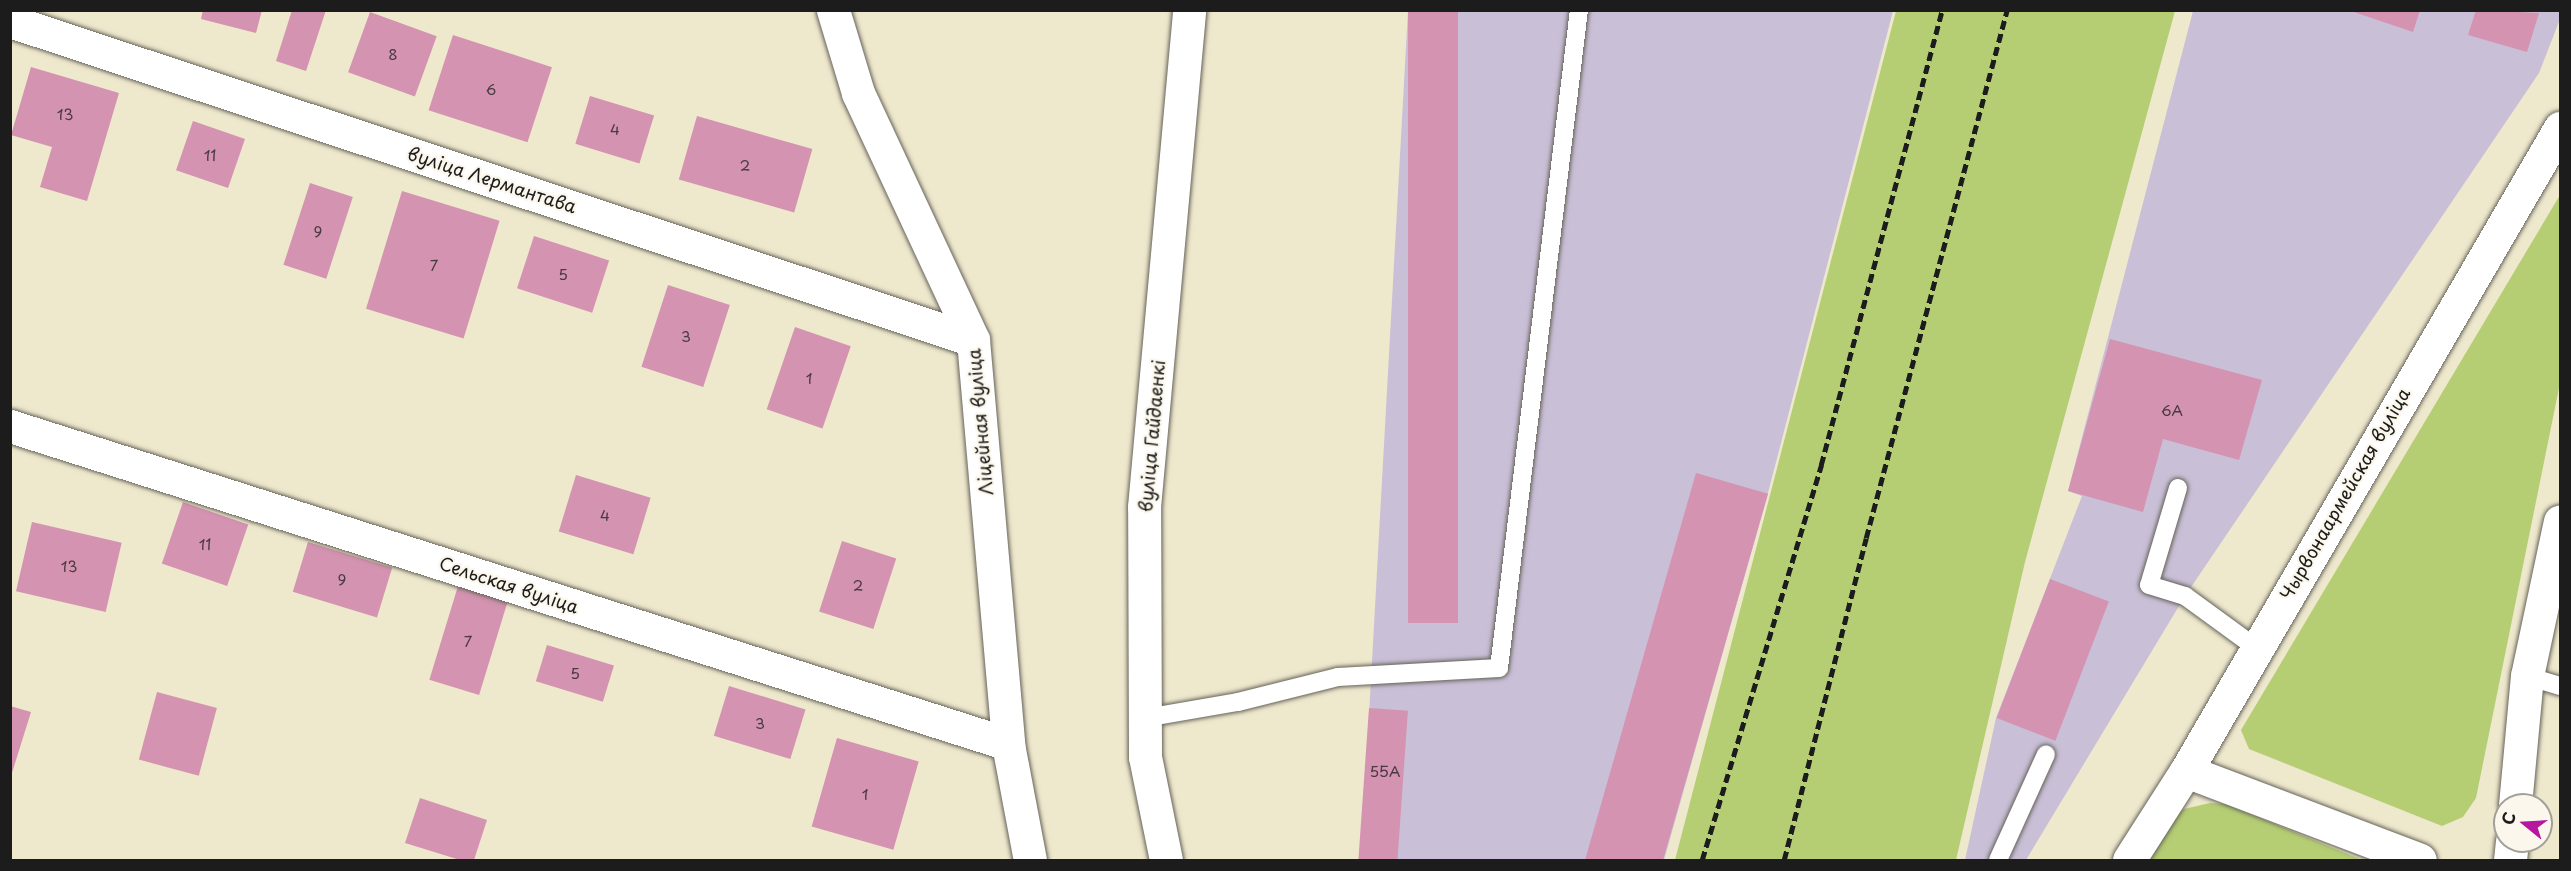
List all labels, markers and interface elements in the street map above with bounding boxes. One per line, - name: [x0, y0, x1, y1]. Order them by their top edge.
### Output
- house number: 8: [388, 45, 398, 63]
- house number: 6: [486, 80, 496, 98]
- house number: 13: [57, 105, 73, 123]
- house number: 4: [610, 120, 620, 138]
- street label: вуліца Лермантава: [405, 142, 579, 218]
- house number: 11: [204, 146, 216, 164]
- house number: 2: [740, 156, 750, 174]
- house number: 9: [314, 222, 322, 240]
- house number: 7: [430, 256, 438, 274]
- house number: 5: [558, 265, 568, 283]
- house number: 3: [681, 327, 691, 345]
- street label: Ліцейная вуліца: [963, 347, 997, 497]
- street label: вуліца Гайдаенкі: [1135, 359, 1169, 513]
- house number: 1: [806, 369, 812, 387]
- street label: Чырвонаармейская вуліца: [2275, 384, 2415, 604]
- house number: 6А: [2161, 401, 2183, 419]
- house number: 4: [600, 506, 610, 524]
- house number: 11: [199, 535, 211, 553]
- street label: Сельская вуліца: [436, 552, 582, 618]
- house number: 13: [61, 557, 77, 575]
- house number: 9: [338, 570, 346, 588]
- house number: 2: [853, 576, 863, 594]
- house number: 7: [464, 632, 472, 650]
- house number: 5: [570, 664, 580, 682]
- house number: 3: [755, 714, 765, 732]
- house number: 55А: [1370, 762, 1400, 780]
- house number: 1: [862, 785, 868, 803]
- north arrow: [2493, 793, 2553, 853]
- text: С: [2495, 809, 2521, 828]

